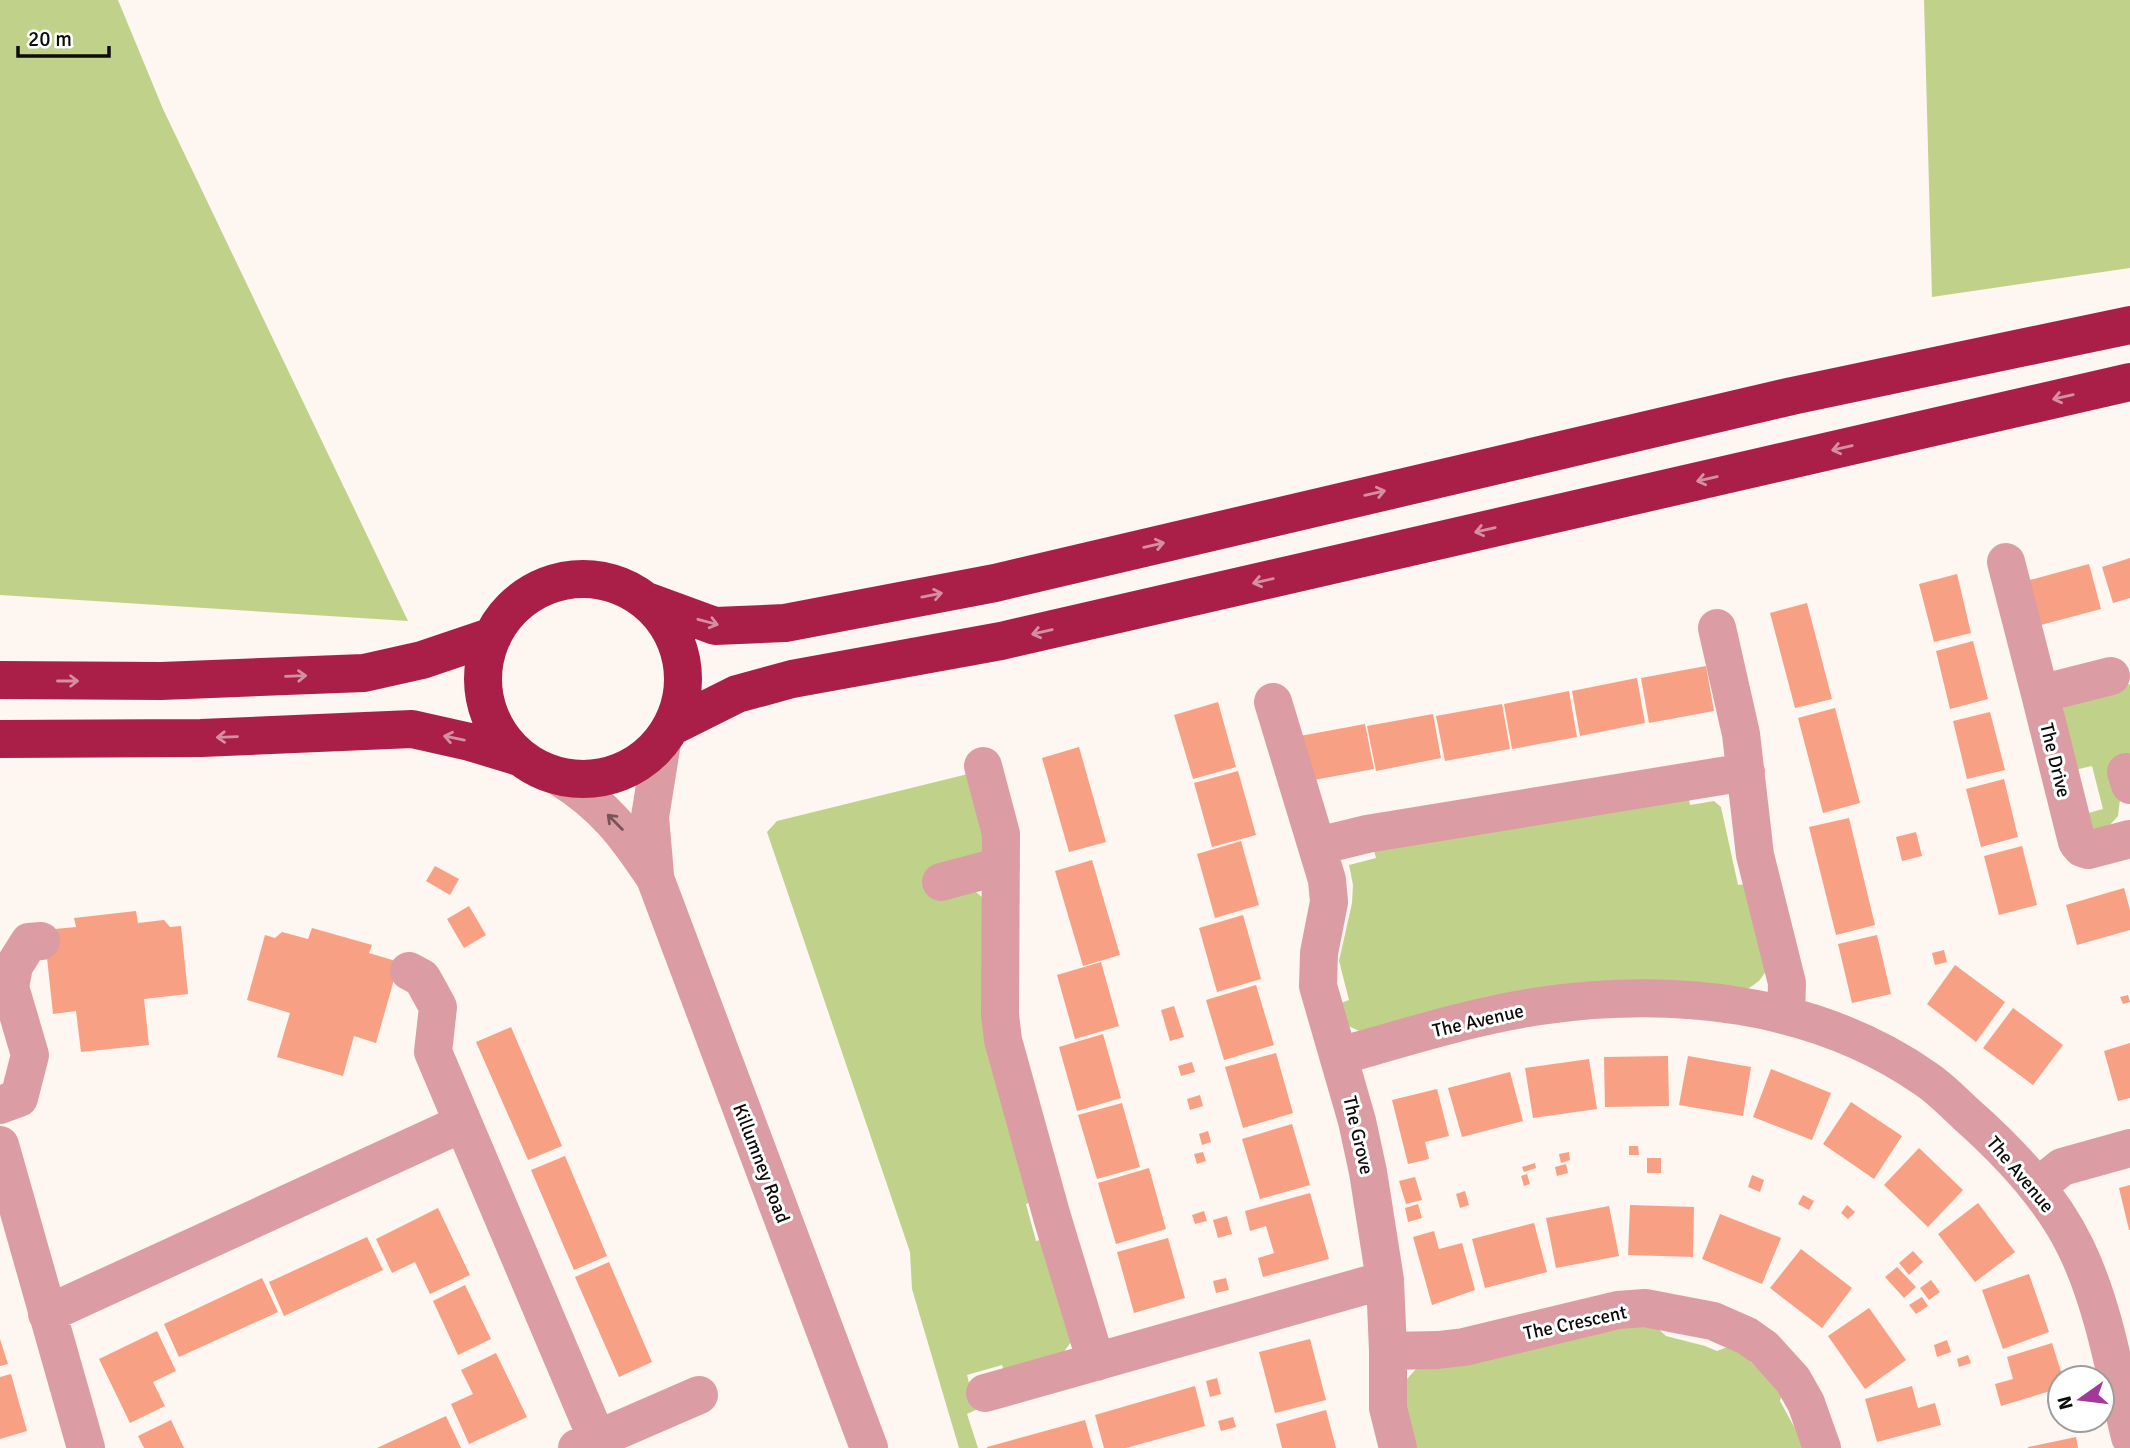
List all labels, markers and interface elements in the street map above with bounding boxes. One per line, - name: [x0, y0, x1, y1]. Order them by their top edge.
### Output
- scale bar: [18, 14, 108, 58]
- text: 20 m: [28, 26, 72, 52]
- one-way arrow: [2052, 391, 2075, 404]
- one-way arrow: [1831, 442, 1854, 455]
- one-way arrow: [1696, 473, 1719, 486]
- one-way arrow: [1363, 486, 1386, 499]
- one-way arrow: [1474, 524, 1497, 537]
- one-way arrow: [1142, 538, 1165, 552]
- one-way arrow: [1252, 574, 1275, 588]
- one-way arrow: [920, 588, 943, 601]
- one-way arrow: [696, 617, 718, 630]
- one-way arrow: [1031, 625, 1054, 639]
- one-way arrow: [284, 669, 307, 682]
- one-way arrow: [56, 674, 79, 687]
- street label: The Drive: [2034, 721, 2076, 800]
- one-way arrow: [216, 730, 239, 744]
- one-way arrow: [443, 731, 466, 745]
- one-way arrow: [607, 814, 624, 831]
- street label: The Avenue: [1430, 999, 1526, 1043]
- street label: The Grove: [1337, 1094, 1379, 1177]
- street label: Killumney Road: [727, 1100, 795, 1227]
- street label: The Avenue: [1981, 1131, 2059, 1218]
- street label: The Crescent: [1521, 1300, 1629, 1346]
- north arrow: [2046, 1364, 2116, 1434]
- text: N: [2052, 1394, 2079, 1412]

